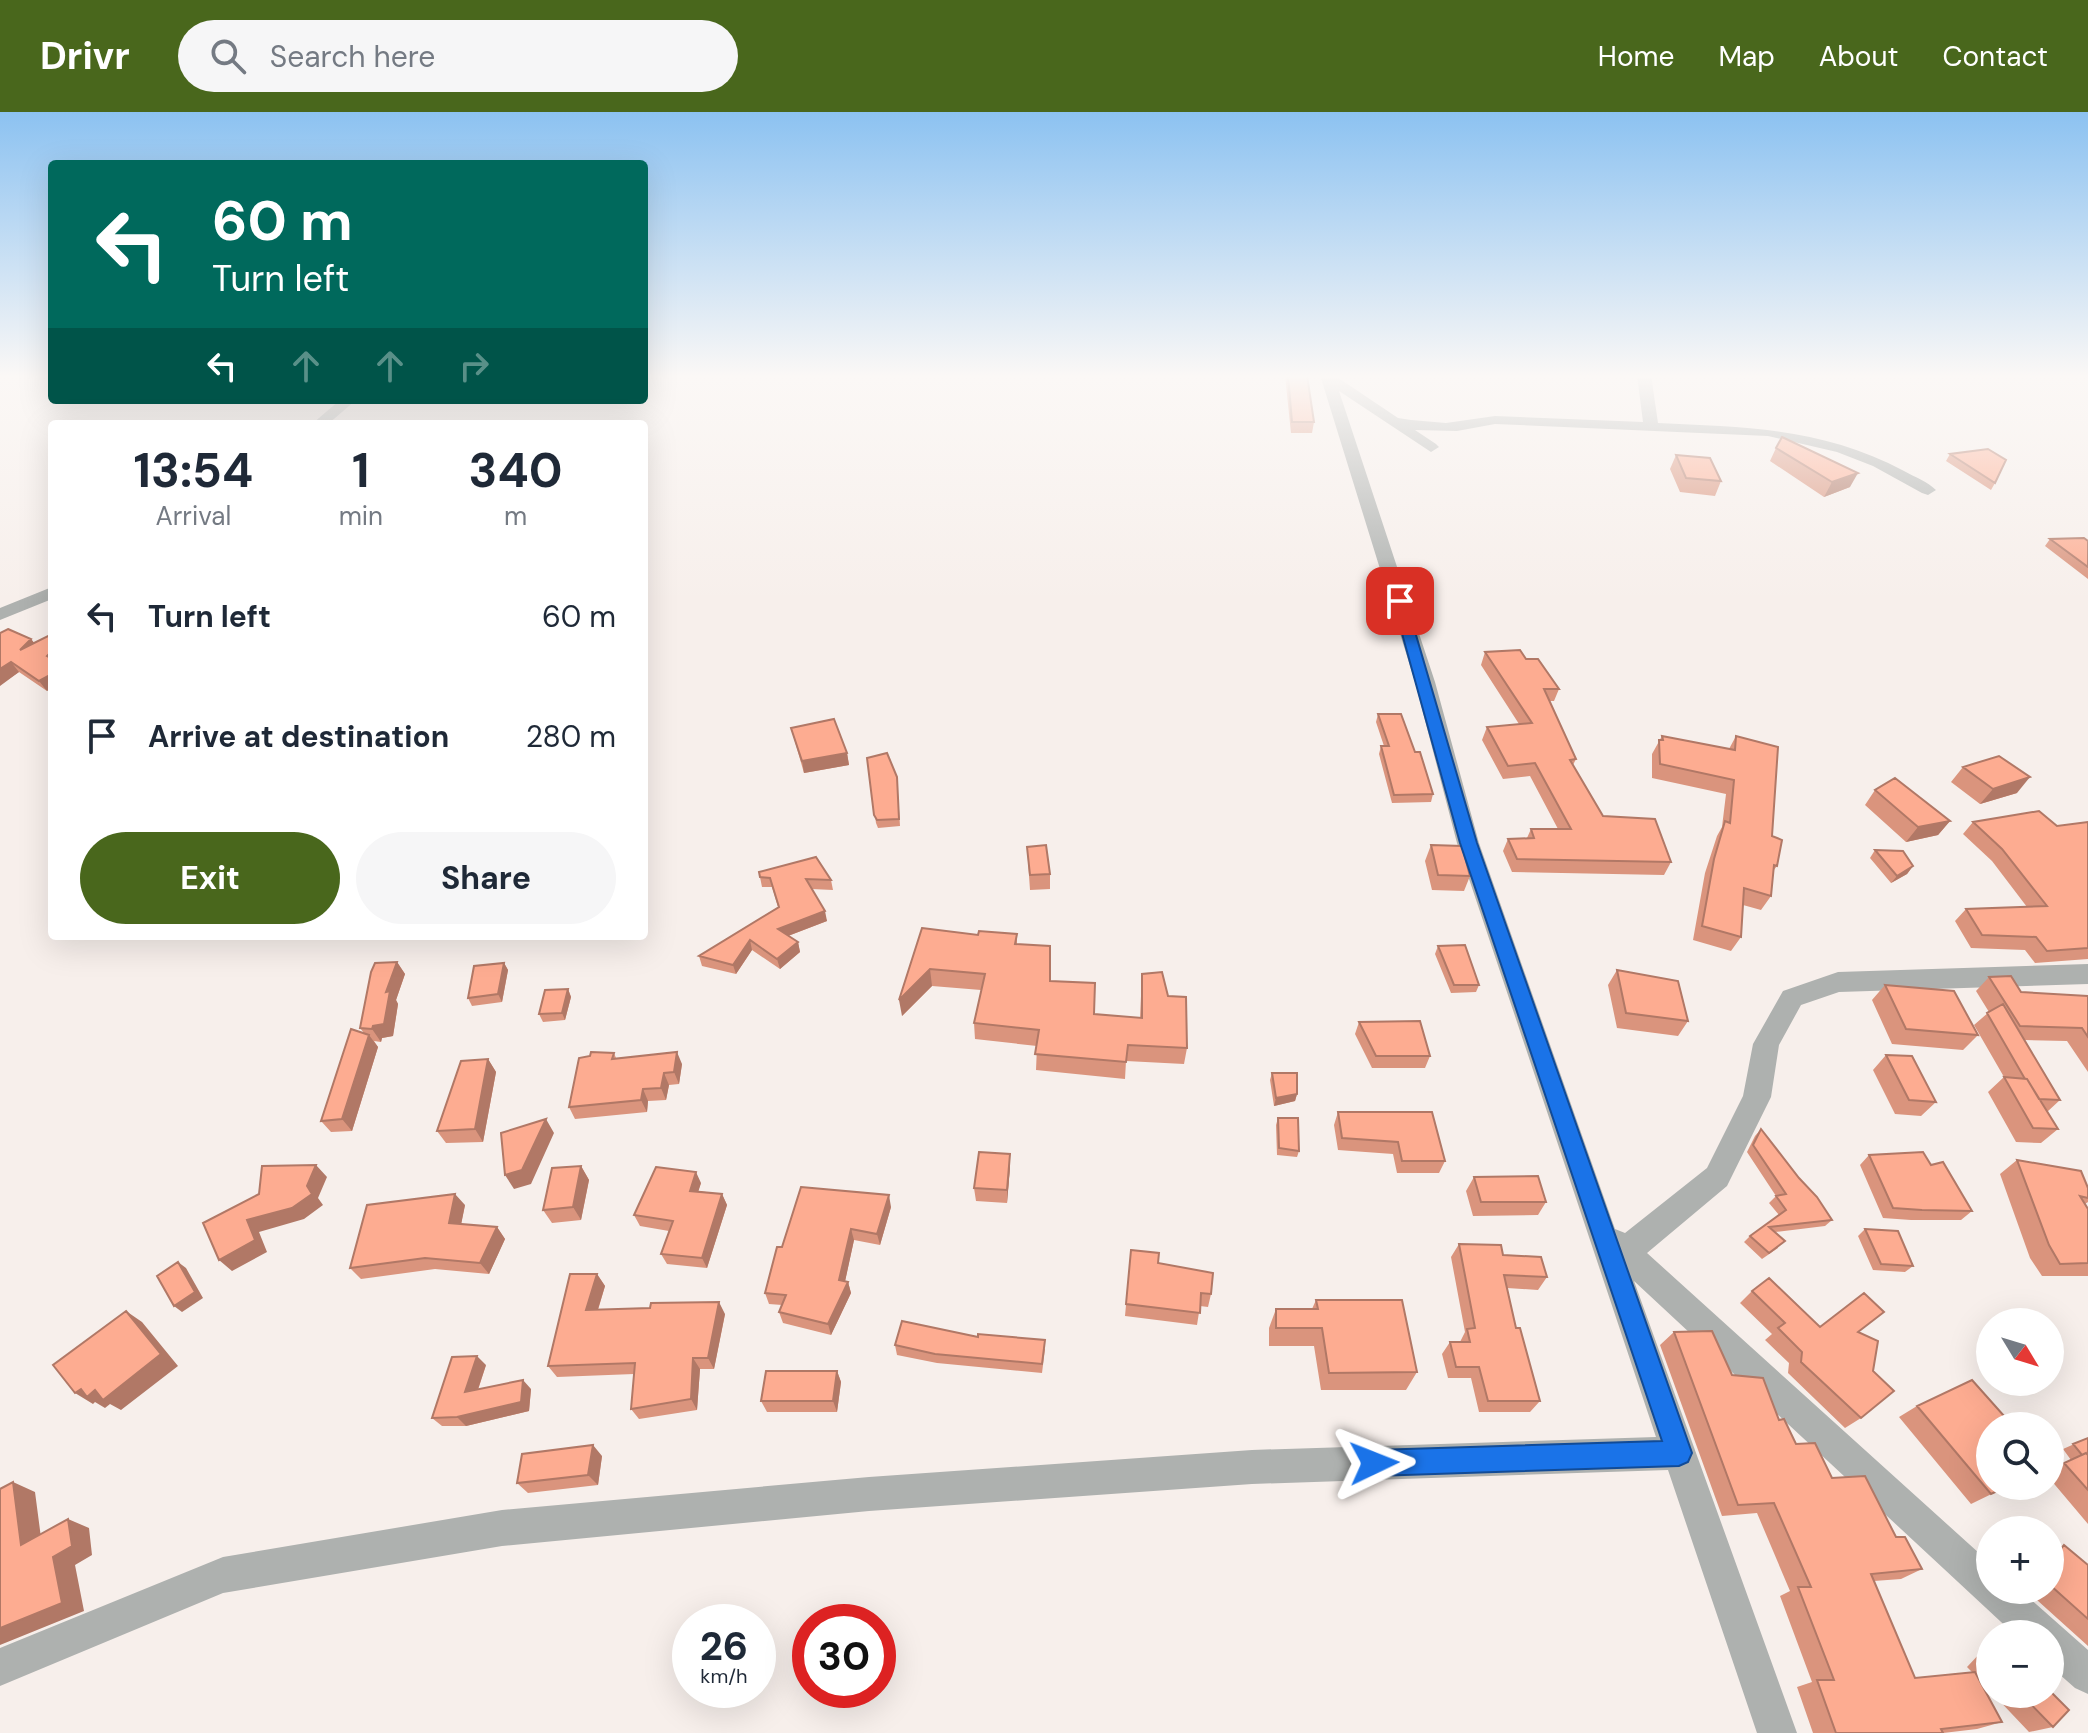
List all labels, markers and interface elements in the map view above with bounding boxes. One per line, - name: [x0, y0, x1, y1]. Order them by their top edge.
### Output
- search box: [178, 20, 738, 92]
- text: Drivr: [40, 31, 130, 81]
- icon: search: [206, 34, 250, 78]
- text: Search here: [270, 37, 435, 76]
- text: Home: [1598, 38, 1674, 75]
- text: Map: [1718, 38, 1775, 75]
- text: About: [1819, 38, 1898, 75]
- text: Contact: [1942, 38, 2048, 75]
- text: 60 m: [212, 184, 353, 257]
- icon: left: [80, 192, 184, 296]
- text: Turn left: [212, 255, 349, 302]
- icon: left: [200, 344, 244, 388]
- icon: ahead: [284, 344, 328, 388]
- icon: ahead: [368, 344, 412, 388]
- icon: right: [452, 344, 496, 388]
- text: 13:54: [134, 439, 253, 502]
- text: 1: [352, 439, 370, 502]
- text: 340: [469, 439, 562, 502]
- text: Arrival: [155, 499, 231, 533]
- text: min: [339, 499, 383, 533]
- text: m: [504, 499, 527, 533]
- pin: [1366, 567, 1434, 635]
- icon: arrive: [1378, 579, 1422, 623]
- icon: left: [80, 594, 124, 638]
- text: Turn left: [148, 597, 271, 636]
- text: 60 m: [542, 597, 616, 636]
- icon: arrive: [80, 714, 124, 758]
- text: Arrive at destination: [148, 717, 449, 756]
- text: 280 m: [526, 717, 616, 756]
- button: Exit: [80, 832, 340, 924]
- button: Share: [356, 832, 616, 924]
- north arrow: [1976, 1308, 2064, 1396]
- map controls: [1976, 1308, 2064, 1708]
- button: search: [1976, 1412, 2064, 1500]
- position arrow: [1332, 1421, 1416, 1505]
- button: +: [1976, 1516, 2064, 1604]
- speed limit sign: 30: [792, 1604, 896, 1708]
- text: 26: [700, 1620, 748, 1672]
- button: −: [1976, 1620, 2064, 1708]
- text: km/h: [700, 1663, 748, 1689]

